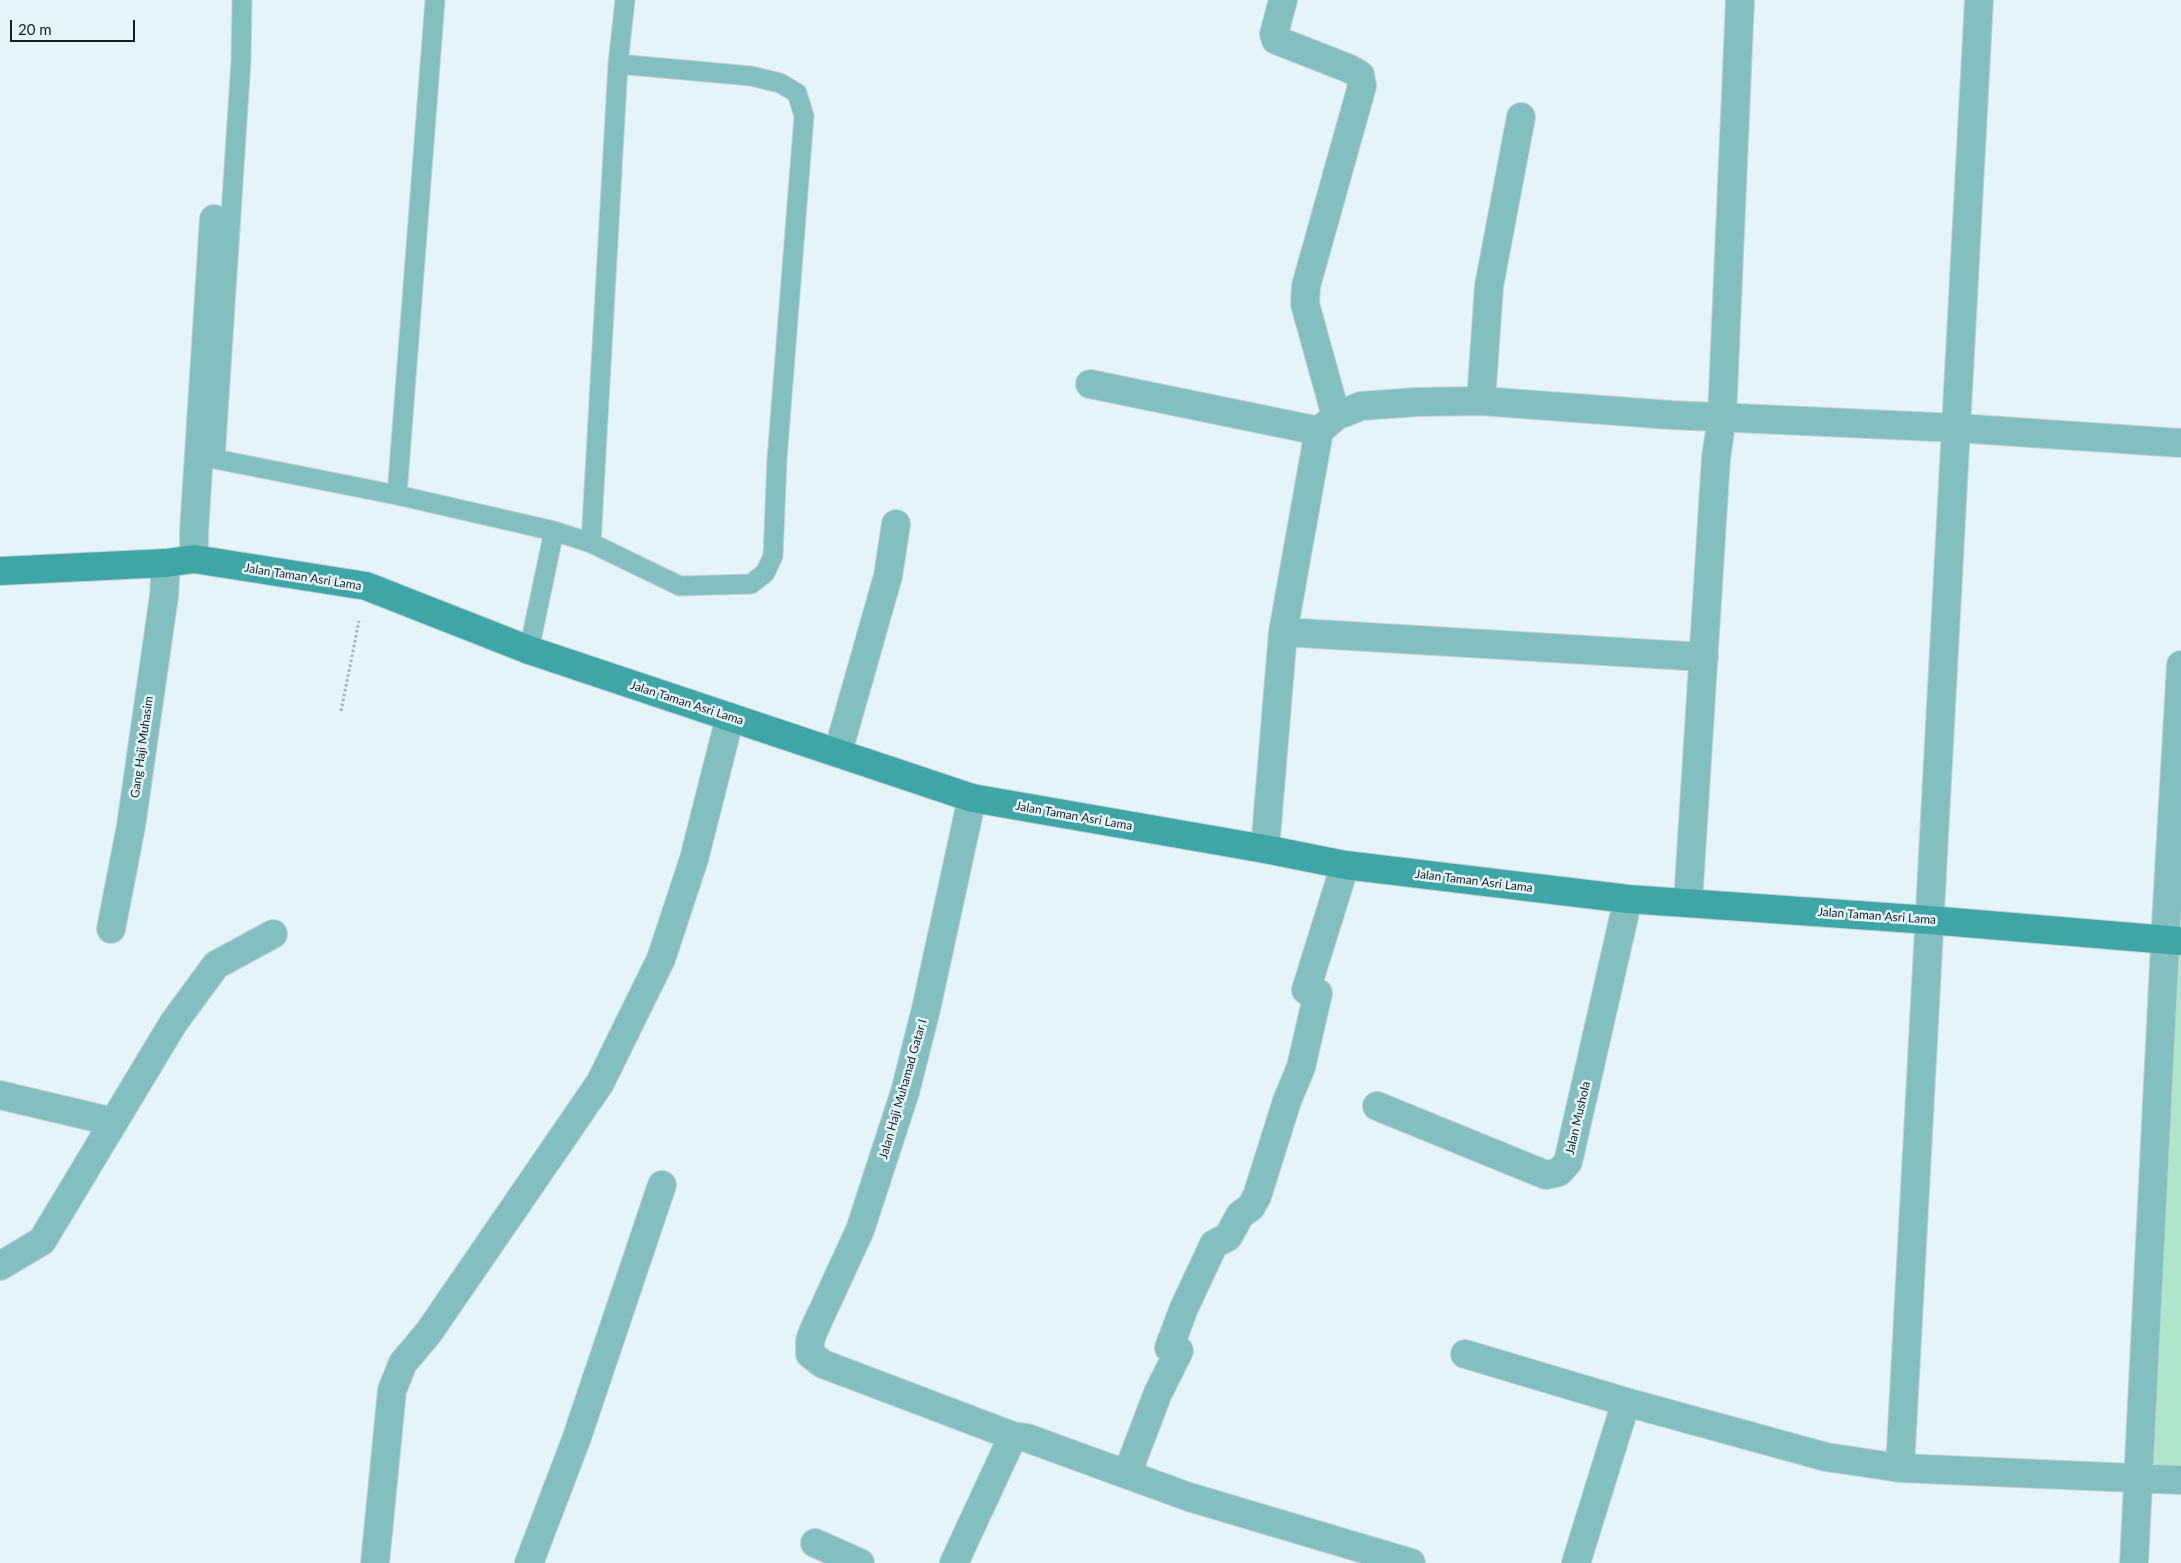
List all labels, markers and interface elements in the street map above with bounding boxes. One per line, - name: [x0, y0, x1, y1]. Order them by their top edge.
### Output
- scale bar: [12, 10, 138, 42]
- text: 20 m: [18, 20, 52, 38]
- street label: Jalan Taman Asri Lama: [243, 561, 363, 593]
- street label: Jalan Taman Asri Lama: [629, 678, 745, 728]
- street label: Gang Haji Muhasim: [128, 695, 156, 799]
- street label: Jalan Taman Asri Lama: [1015, 799, 1133, 833]
- street label: Jalan Taman Asri Lama: [1414, 867, 1534, 895]
- street label: Jalan Taman Asri Lama: [1818, 905, 1936, 927]
- street label: Jalan Haji Muhamad Gatar I: [876, 1017, 930, 1161]
- street label: Jalan Mushola: [1563, 1080, 1593, 1156]

